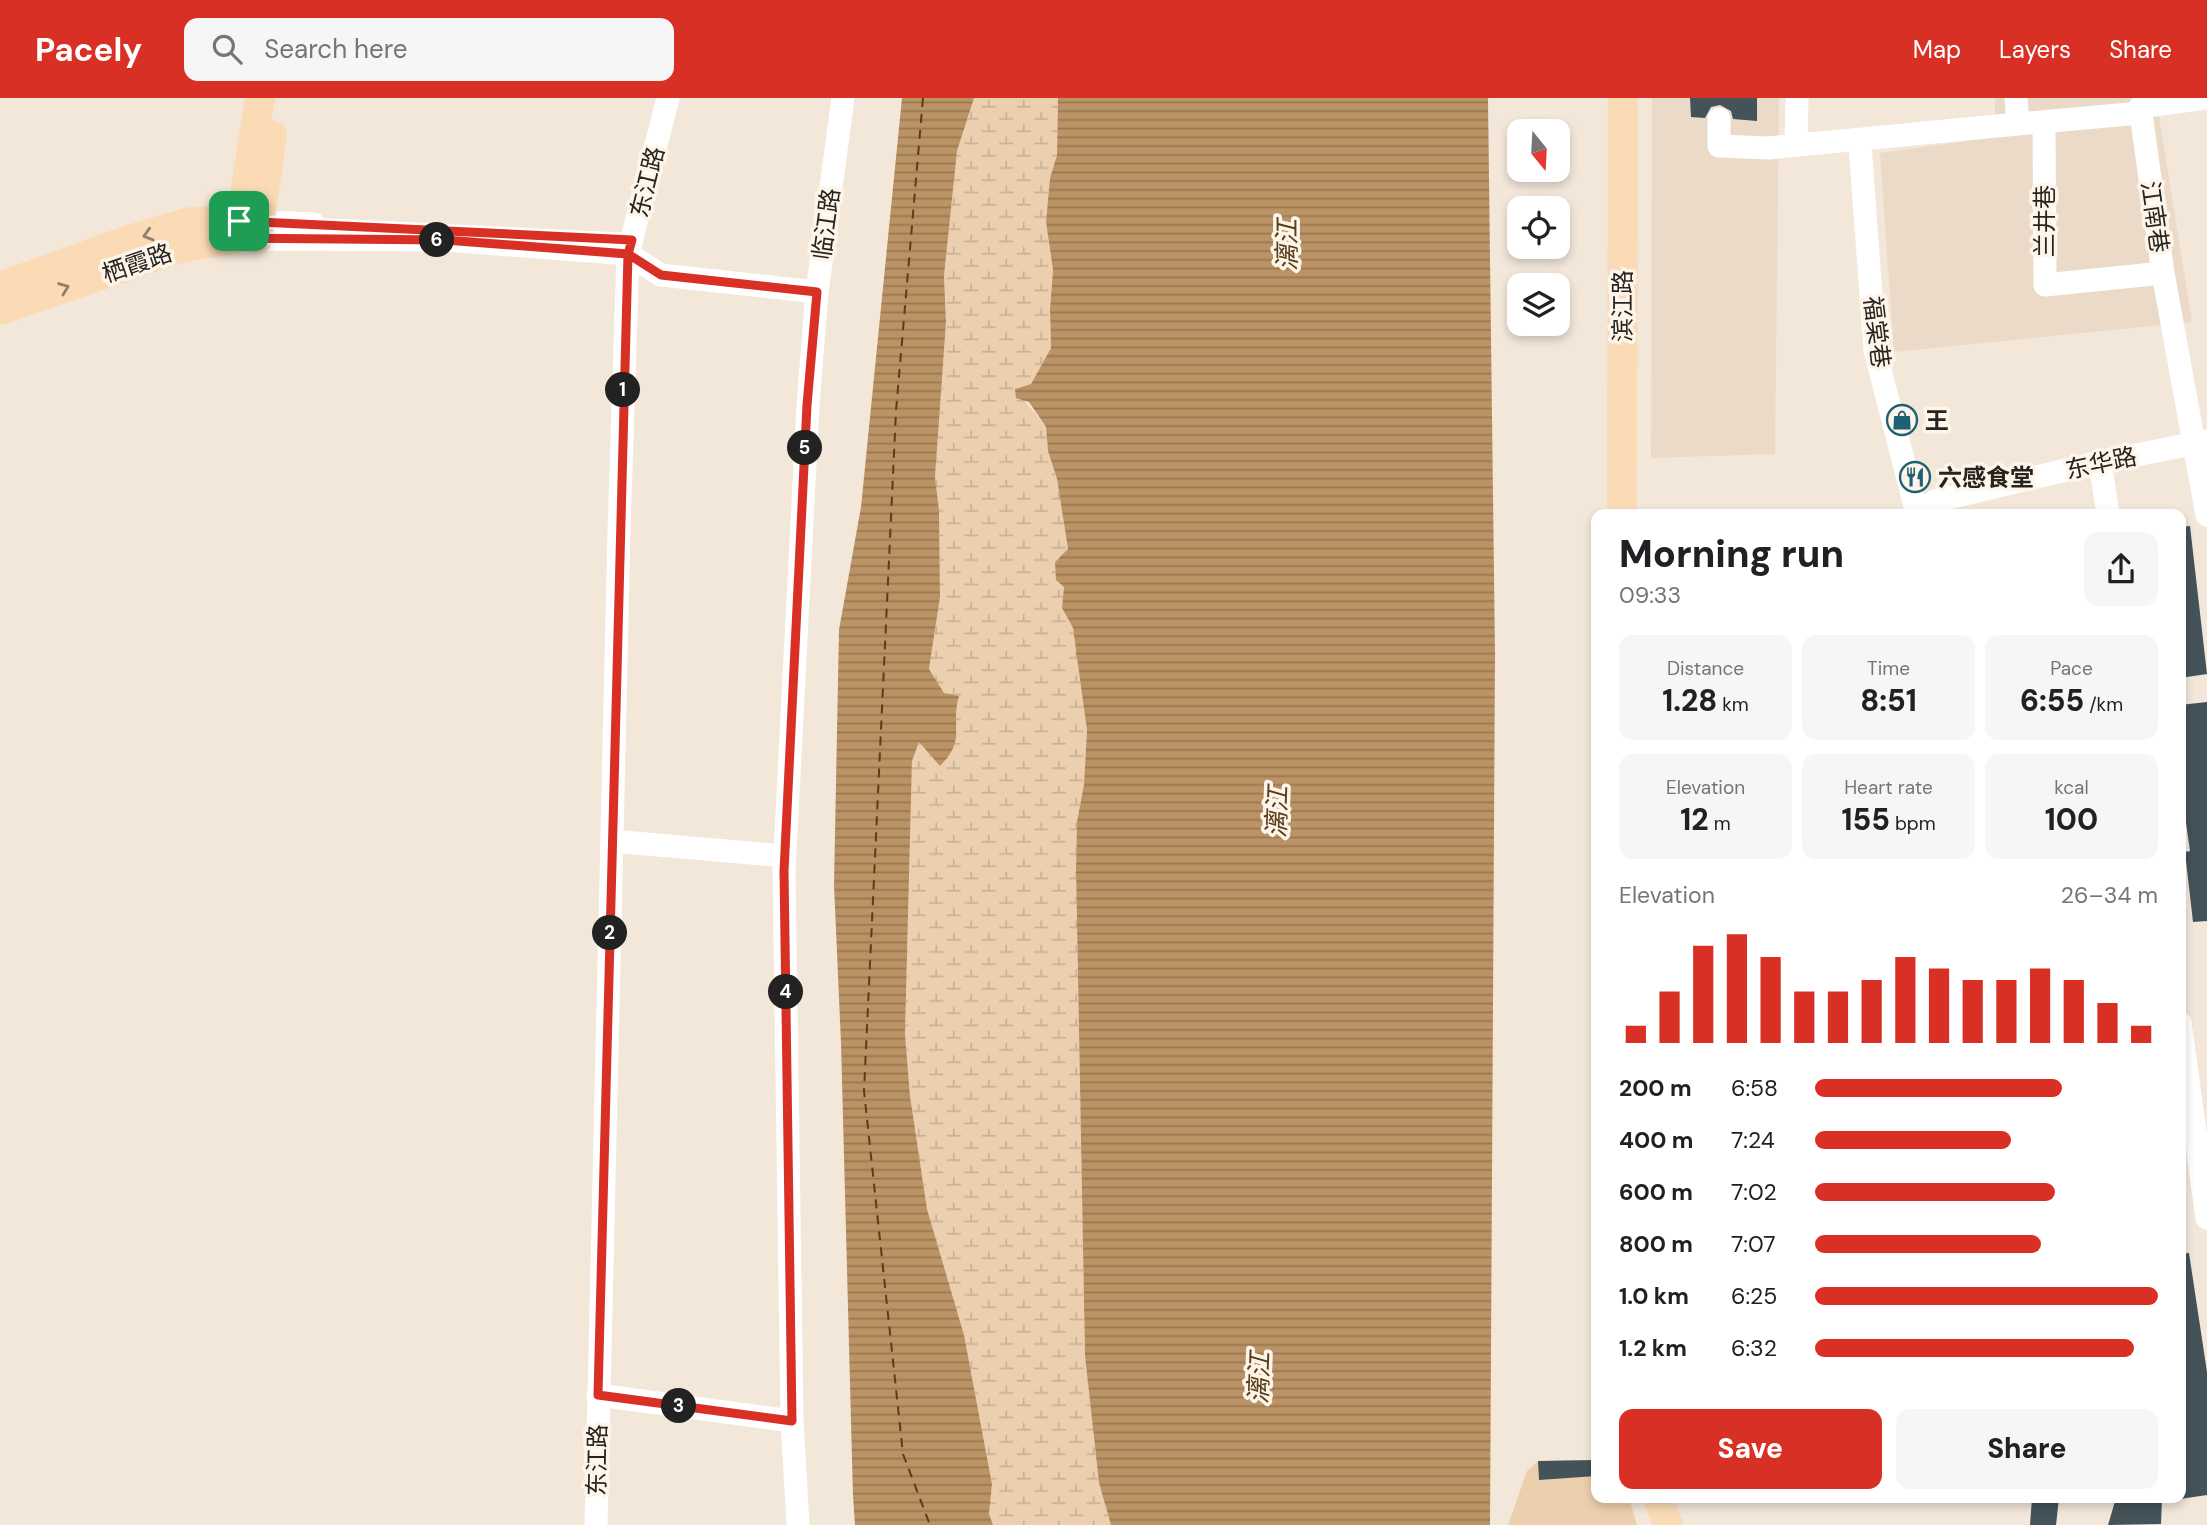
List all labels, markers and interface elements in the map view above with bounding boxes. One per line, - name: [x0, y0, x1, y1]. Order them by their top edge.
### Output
- search box: [184, 18, 674, 81]
- text: Pacely: [35, 28, 142, 71]
- icon: search: [208, 30, 246, 68]
- text: Search here: [264, 32, 408, 66]
- text: Map: [1913, 34, 1961, 65]
- text: Layers: [1999, 34, 2071, 65]
- text: Share: [2109, 34, 2172, 65]
- north arrow: [1507, 119, 1570, 182]
- map controls: [1507, 119, 1570, 336]
- street label: 东江路: [623, 143, 671, 221]
- street label: 江南巷: [2135, 179, 2175, 255]
- street label: 兰井巷: [2029, 185, 2060, 257]
- street label: 临江路: [806, 186, 846, 262]
- pin: [209, 191, 269, 251]
- button: locate: [1507, 196, 1570, 259]
- icon: arrive: [220, 202, 258, 240]
- water label: 漓江: [1270, 216, 1304, 271]
- pin: 6: [420, 222, 454, 258]
- one-way arrow: [142, 226, 154, 241]
- text: 6: [430, 227, 443, 252]
- street label: 栖霞路: [98, 237, 176, 289]
- street label: 滨江路: [1607, 270, 1638, 342]
- button: layers: [1507, 273, 1570, 336]
- one-way arrow: [58, 282, 70, 296]
- street label: 福棠巷: [1857, 294, 1897, 370]
- pin: 1: [606, 372, 640, 408]
- text: 1: [619, 377, 626, 402]
- shop icon: 王: [1885, 403, 1919, 437]
- place label: 王: [1925, 405, 1949, 436]
- pin: 5: [788, 430, 822, 466]
- text: 5: [799, 435, 810, 460]
- street label: 东华路: [2063, 440, 2139, 486]
- restaurant icon: 六感食堂: [1898, 460, 1932, 494]
- place label: 六感食堂: [1938, 462, 2034, 493]
- text: Morning run: [1619, 529, 1844, 579]
- button: share: [2084, 532, 2158, 606]
- text: 09:33: [1619, 580, 1681, 610]
- text: Distance: [1667, 656, 1744, 681]
- text: Time: [1867, 656, 1910, 681]
- text: Pace: [2050, 656, 2093, 681]
- text: 1.28: [1662, 681, 1717, 720]
- text: 8:51: [1860, 681, 1917, 720]
- text: 6:55: [2020, 681, 2084, 720]
- text: km: [1717, 692, 1749, 717]
- text: /km: [2084, 692, 2123, 717]
- text: Elevation: [1666, 775, 1745, 800]
- text: Heart rate: [1844, 775, 1933, 800]
- text: kcal: [2054, 775, 2089, 800]
- water label: 漓江: [1259, 782, 1295, 839]
- text: 12: [1680, 800, 1709, 839]
- text: 155: [1841, 800, 1890, 839]
- text: 100: [2045, 800, 2098, 839]
- text: m: [1709, 811, 1731, 836]
- text: bpm: [1890, 811, 1936, 836]
- text: Elevation: [1619, 880, 1715, 910]
- text: 26–34 m: [2061, 880, 2158, 910]
- pin: 2: [592, 916, 628, 950]
- text: 2: [604, 920, 615, 945]
- pin: 4: [768, 974, 804, 1010]
- text: 4: [779, 979, 792, 1004]
- text: 200 m: [1619, 1073, 1692, 1103]
- text: 6:58: [1731, 1073, 1778, 1103]
- text: 400 m: [1619, 1125, 1693, 1155]
- text: 7:24: [1731, 1125, 1775, 1155]
- text: 600 m: [1619, 1177, 1693, 1207]
- text: 7:02: [1731, 1177, 1777, 1207]
- text: 800 m: [1619, 1229, 1693, 1259]
- text: 7:07: [1731, 1229, 1776, 1259]
- text: 1.0 km: [1619, 1281, 1689, 1311]
- text: 6:25: [1731, 1281, 1777, 1311]
- text: 1.2 km: [1619, 1333, 1687, 1363]
- text: 6:32: [1731, 1333, 1777, 1363]
- water label: 漓江: [1241, 1348, 1277, 1405]
- pin: 3: [662, 1388, 696, 1424]
- text: 3: [673, 1393, 684, 1418]
- button: Save: [1619, 1409, 1882, 1489]
- button: Share: [1896, 1409, 2158, 1489]
- street label: 东江路: [581, 1424, 613, 1496]

